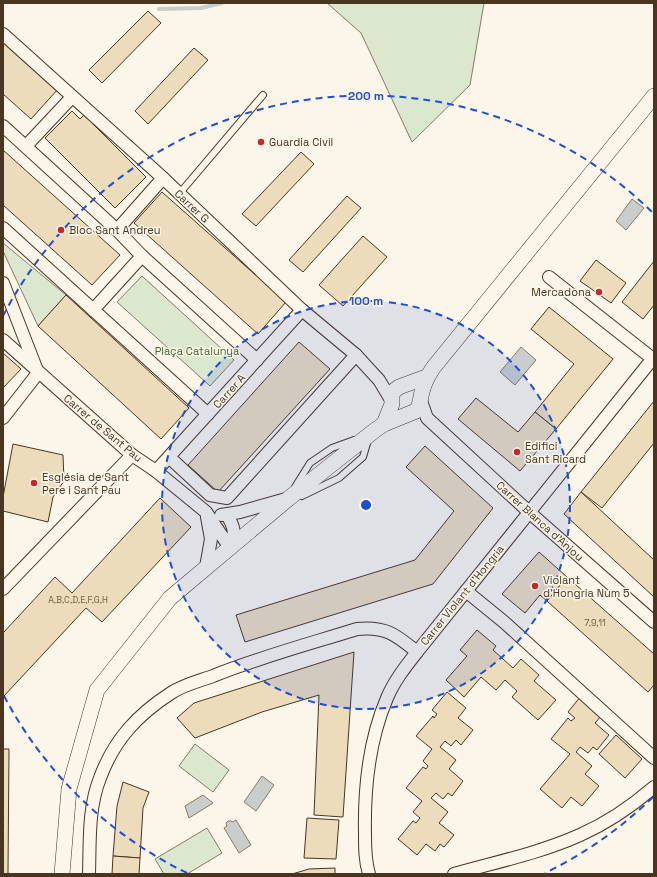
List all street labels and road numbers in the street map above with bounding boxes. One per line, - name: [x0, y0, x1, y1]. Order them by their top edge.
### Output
- street label: Carrer G: [172, 186, 212, 226]
- street label: Carrer A: [210, 371, 248, 411]
- street label: Carrer de Sant Pau: [61, 391, 145, 465]
- street label: Carrer Blanca d'Anjou: [493, 478, 587, 564]
- street label: Carrer Violant d'Hongria: [417, 541, 507, 648]

